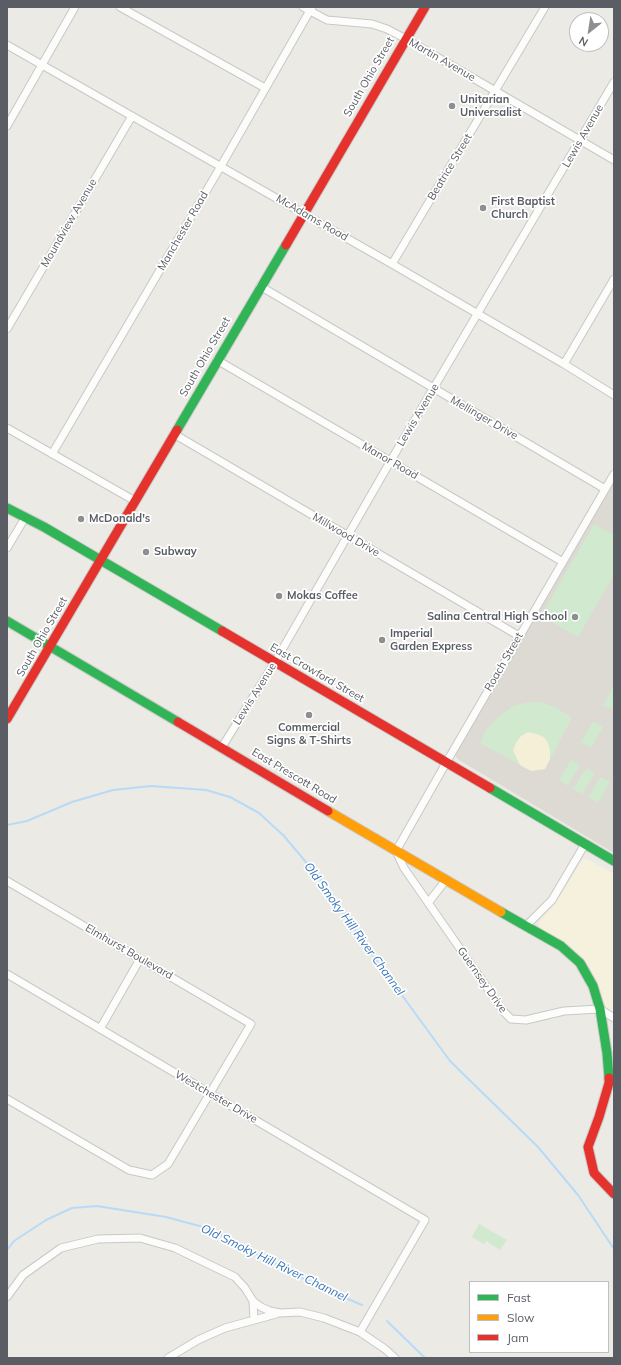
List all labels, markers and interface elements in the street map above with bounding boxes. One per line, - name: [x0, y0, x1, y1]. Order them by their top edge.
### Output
- north arrow: [569, 12, 609, 52]
- text: N: [576, 33, 591, 50]
- street label: South Ohio Street: [341, 35, 397, 119]
- street label: Martin Avenue: [406, 36, 478, 84]
- place label: Unitarian Universalist: [460, 93, 522, 119]
- marker: Unitarian Universalist: [447, 101, 457, 111]
- street label: Lewis Avenue: [560, 102, 606, 170]
- street label: Beatrice Street: [425, 131, 475, 203]
- street label: Moundview Avenue: [38, 176, 100, 270]
- street label: Manchester Road: [155, 189, 211, 273]
- street label: McAdams Road: [274, 192, 350, 244]
- place label: First Baptist Church: [491, 195, 555, 221]
- marker: First Baptist Church: [478, 203, 488, 213]
- street label: South Ohio Street: [177, 315, 233, 399]
- street label: Lewis Avenue: [394, 381, 442, 449]
- street label: Mellinger Drive: [448, 393, 520, 443]
- street label: Manor Road: [360, 440, 420, 482]
- street label: Millwood Drive: [310, 510, 382, 560]
- place label: McDonald's: [89, 512, 150, 526]
- marker: McDonald's: [76, 514, 86, 524]
- place label: Subway: [154, 545, 197, 559]
- marker: Subway: [141, 547, 151, 557]
- place label: Mokas Coffee: [287, 589, 358, 603]
- marker: Mokas Coffee: [274, 591, 284, 601]
- street label: South Ohio Street: [14, 595, 70, 679]
- place label: Salina Central High School: [427, 610, 567, 624]
- marker: Salina Central High School: [570, 612, 580, 622]
- place label: Imperial Garden Express: [390, 627, 472, 653]
- street label: Roach Street: [482, 630, 526, 694]
- marker: Imperial Garden Express: [377, 635, 387, 645]
- street label: East Crawford Street: [268, 641, 366, 705]
- street label: Lewis Avenue: [231, 661, 279, 727]
- marker: Commercial Signs & T-Shirts: [304, 710, 314, 720]
- place label: Commercial Signs & T-Shirts: [267, 721, 351, 747]
- street label: East Prescott Road: [249, 745, 339, 807]
- water label: Old Smoky Hill River Channel: [301, 860, 407, 998]
- street label: Elmhurst Boulevard: [83, 922, 175, 982]
- street label: Guernsey Drive: [454, 944, 510, 1016]
- street label: Westchester Drive: [172, 1068, 260, 1126]
- water label: Old Smoky Hill River Channel: [198, 1221, 350, 1305]
- legend: [469, 1281, 609, 1353]
- text: Fast: [507, 1290, 531, 1305]
- text: Slow: [507, 1310, 535, 1325]
- text: Jam: [507, 1330, 529, 1345]

